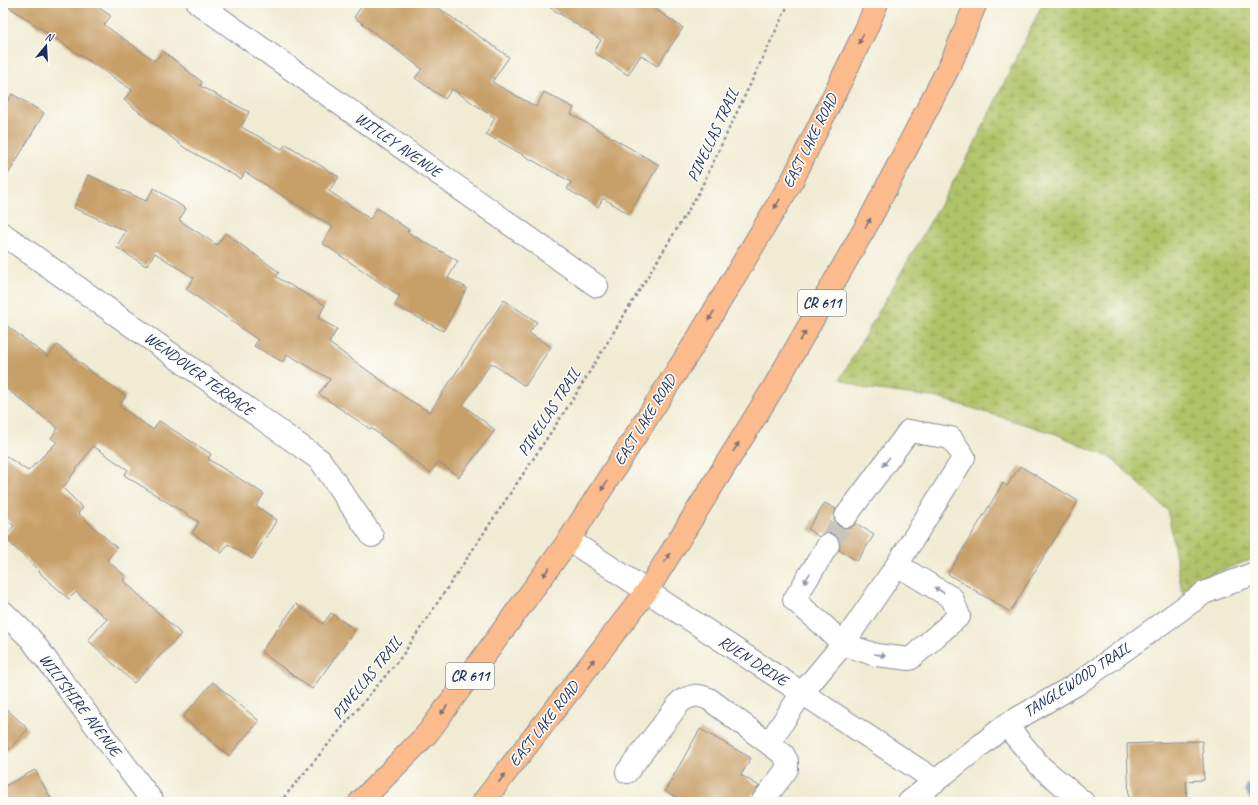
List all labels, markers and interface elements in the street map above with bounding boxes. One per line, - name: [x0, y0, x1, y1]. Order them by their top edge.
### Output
- north arrow: [26, 26, 66, 66]
- text: N: [44, 29, 57, 45]
- one-way arrow: [858, 33, 864, 44]
- street label: PINELLAS TRAIL: [683, 85, 743, 185]
- street label: EAST LAKE ROAD: [778, 89, 843, 191]
- street label: WITLEY AVENUE: [351, 108, 447, 183]
- one-way arrow: [774, 198, 781, 210]
- one-way arrow: [865, 217, 871, 229]
- road number: CR 611: [798, 290, 846, 316]
- one-way arrow: [707, 310, 714, 322]
- street label: WENDOVER TERRACE: [140, 328, 259, 422]
- one-way arrow: [800, 330, 807, 342]
- street label: PINELLAS TRAIL: [513, 364, 585, 460]
- street label: EAST LAKE ROAD: [609, 370, 682, 469]
- one-way arrow: [733, 441, 740, 453]
- one-way arrow: [882, 457, 890, 468]
- one-way arrow: [600, 480, 607, 492]
- one-way arrow: [664, 552, 671, 563]
- one-way arrow: [542, 566, 550, 577]
- one-way arrow: [804, 572, 811, 584]
- one-way arrow: [933, 586, 945, 593]
- street label: RUEN DRIVE: [715, 631, 793, 692]
- street label: PINELLAS TRAIL: [328, 632, 407, 723]
- street label: TANGLEWOOD TRAIL: [1020, 638, 1134, 722]
- street label: WILTSHIRE AVENUE: [35, 650, 127, 762]
- one-way arrow: [874, 652, 886, 658]
- one-way arrow: [587, 658, 595, 669]
- road number: CR 611: [446, 663, 494, 689]
- street label: EAST LAKE ROAD: [505, 676, 585, 771]
- one-way arrow: [440, 705, 448, 716]
- one-way arrow: [498, 773, 506, 783]

